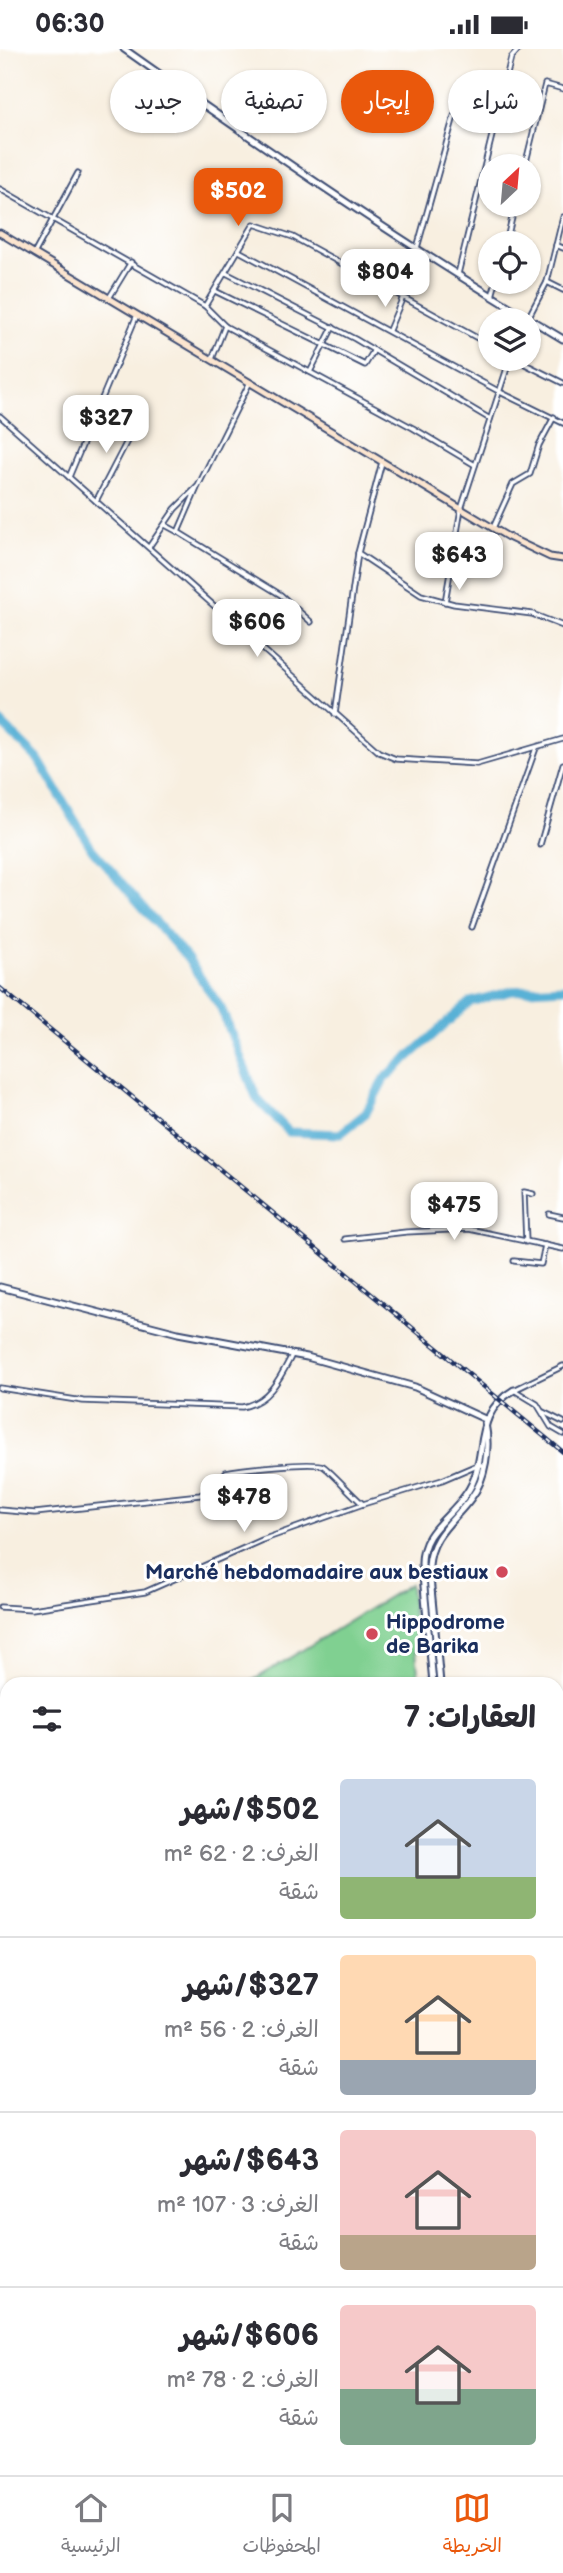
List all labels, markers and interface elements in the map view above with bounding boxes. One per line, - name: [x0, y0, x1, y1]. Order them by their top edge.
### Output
- text: 06:30: [35, 9, 105, 40]
- chip: جديد: [110, 70, 207, 133]
- chip: تصفية: [221, 70, 327, 133]
- chip: إيجار: [341, 70, 434, 133]
- chip: شراء: [448, 70, 543, 133]
- north arrow: [478, 154, 541, 217]
- map controls: [478, 154, 541, 371]
- pin: $502: [197, 169, 279, 228]
- text: $502: [210, 177, 266, 205]
- button: locate: [478, 231, 541, 294]
- pin: $804: [344, 250, 426, 309]
- text: $804: [357, 258, 413, 286]
- button: layers: [478, 308, 541, 371]
- pin: $327: [65, 395, 147, 455]
- text: $327: [79, 404, 133, 432]
- pin: $643: [418, 533, 500, 592]
- text: $643: [431, 541, 487, 569]
- pin: $606: [216, 599, 298, 659]
- text: $606: [228, 608, 286, 636]
- pin: $475: [413, 1183, 495, 1242]
- text: $475: [427, 1191, 481, 1219]
- pin: $478: [203, 1475, 285, 1534]
- text: $478: [216, 1483, 272, 1511]
- place label: Marché hebdomadaire aux bestiaux: [145, 1560, 489, 1585]
- marker: Marché hebdomadaire aux bestiaux: [494, 1564, 510, 1580]
- place label: Hippodrome de Barika: [386, 1610, 505, 1659]
- marker: Hippodrome de Barika: [364, 1626, 380, 1642]
- icon: filters: [28, 1700, 66, 1738]
- text: العقارات: 7: [404, 1700, 536, 1736]
- text: $502/شهر: [181, 1792, 319, 1828]
- icon: home: [396, 1807, 480, 1891]
- text: الغرف: 2 · 62 m²: [164, 1840, 319, 1868]
- text: شقة: [279, 1878, 319, 1906]
- text: $327/شهر: [184, 1968, 319, 2004]
- icon: home: [396, 1983, 480, 2067]
- text: الغرف: 2 · 56 m²: [164, 2016, 319, 2044]
- text: شقة: [279, 2054, 319, 2082]
- text: $643/شهر: [182, 2143, 319, 2179]
- icon: home: [396, 2158, 480, 2242]
- text: الغرف: 3 · 107 m²: [157, 2191, 319, 2219]
- text: شقة: [279, 2229, 319, 2257]
- text: $606/شهر: [180, 2318, 319, 2354]
- icon: home: [396, 2333, 480, 2417]
- text: الغرف: 2 · 78 m²: [167, 2366, 319, 2394]
- text: شقة: [279, 2404, 319, 2432]
- tab: الرئيسية: [61, 2489, 121, 2562]
- tab: المحفوظات: [243, 2489, 321, 2562]
- tab: الخريطة: [443, 2489, 502, 2562]

